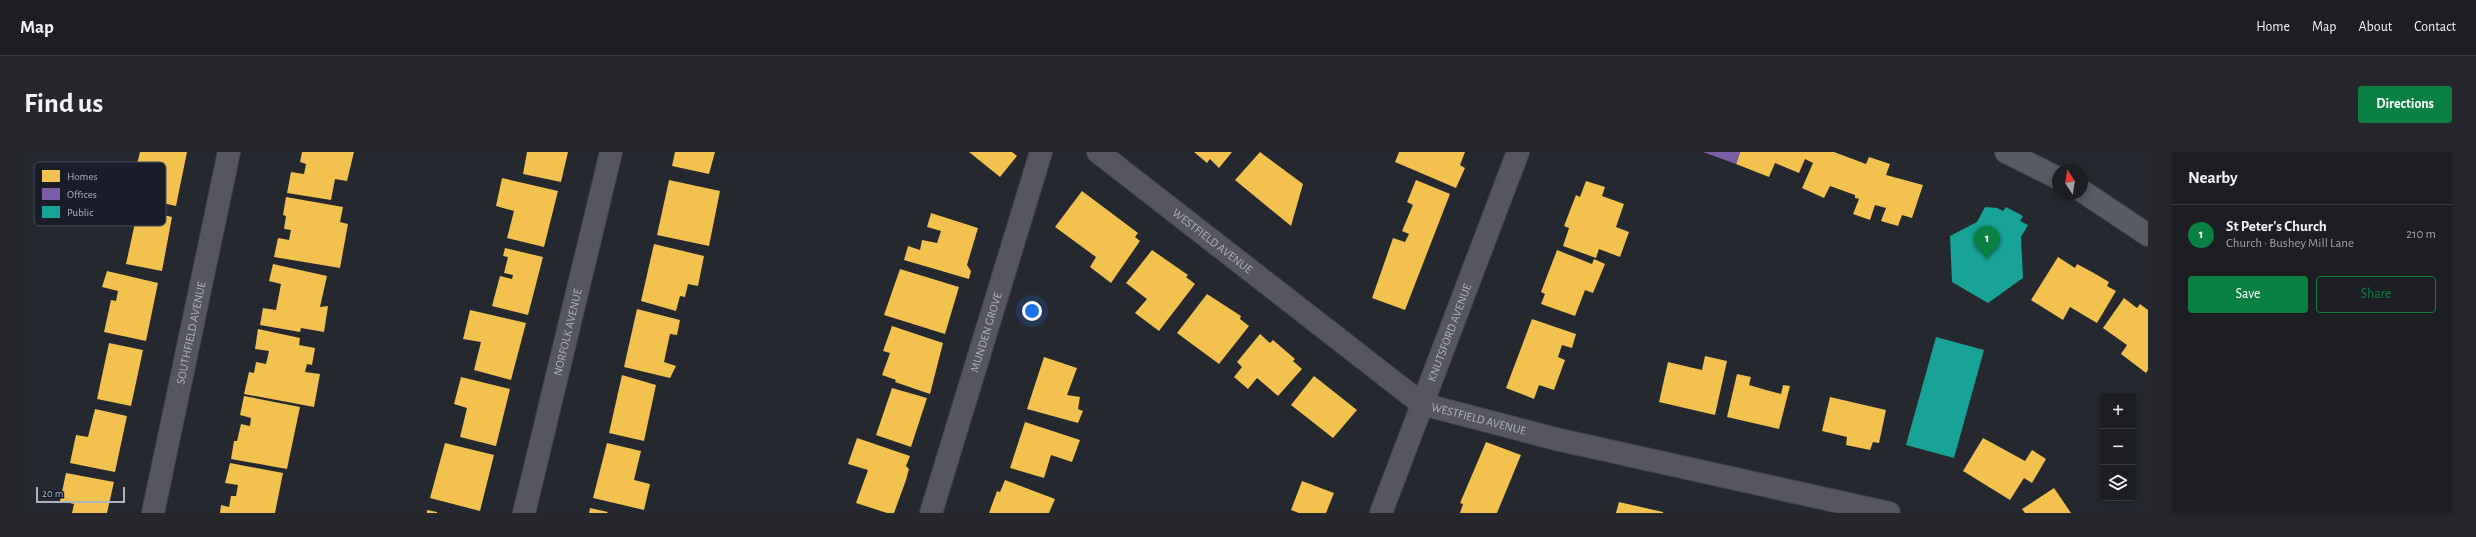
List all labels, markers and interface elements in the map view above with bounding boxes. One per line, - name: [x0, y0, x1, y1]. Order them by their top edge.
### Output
- text: Map: [20, 18, 54, 37]
- text: Home: [2256, 20, 2290, 34]
- text: Map: [2312, 20, 2336, 34]
- text: About: [2358, 20, 2392, 34]
- text: Contact: [2414, 20, 2456, 34]
- button: Directions: [2358, 86, 2452, 123]
- text: Find us: [24, 90, 103, 118]
- legend: [34, 162, 166, 226]
- north arrow: [2052, 164, 2088, 200]
- text: Nearby: [2188, 169, 2238, 186]
- text: Homes: [67, 171, 98, 182]
- text: Offices: [67, 189, 97, 200]
- street label: WESTFIELD AVENUE: [1170, 206, 1255, 276]
- text: Public: [67, 207, 94, 218]
- text: St Peter's Church: [2226, 219, 2327, 234]
- pin: 1: [1974, 226, 2000, 259]
- text: 1: [2199, 228, 2203, 241]
- text: 210 m: [2406, 228, 2436, 241]
- text: Church · Bushey Mill Lane: [2226, 237, 2354, 250]
- button: Save: [2188, 276, 2308, 313]
- button: Share: [2316, 276, 2436, 313]
- street label: SOUTHFIELD AVENUE: [174, 280, 208, 385]
- street label: KNUTSFORD AVENUE: [1425, 282, 1474, 383]
- street label: NORFOLK AVENUE: [551, 287, 584, 377]
- street label: MUNDEN GROVE: [968, 291, 1004, 374]
- your location: [1022, 301, 1042, 321]
- map controls: [2100, 393, 2136, 501]
- button: +: [2100, 393, 2136, 429]
- street label: WESTFIELD AVENUE: [1430, 401, 1528, 437]
- button: −: [2100, 429, 2136, 465]
- button: layers: [2100, 465, 2136, 501]
- scale bar: [36, 485, 125, 504]
- text: 20 m: [42, 488, 63, 499]

